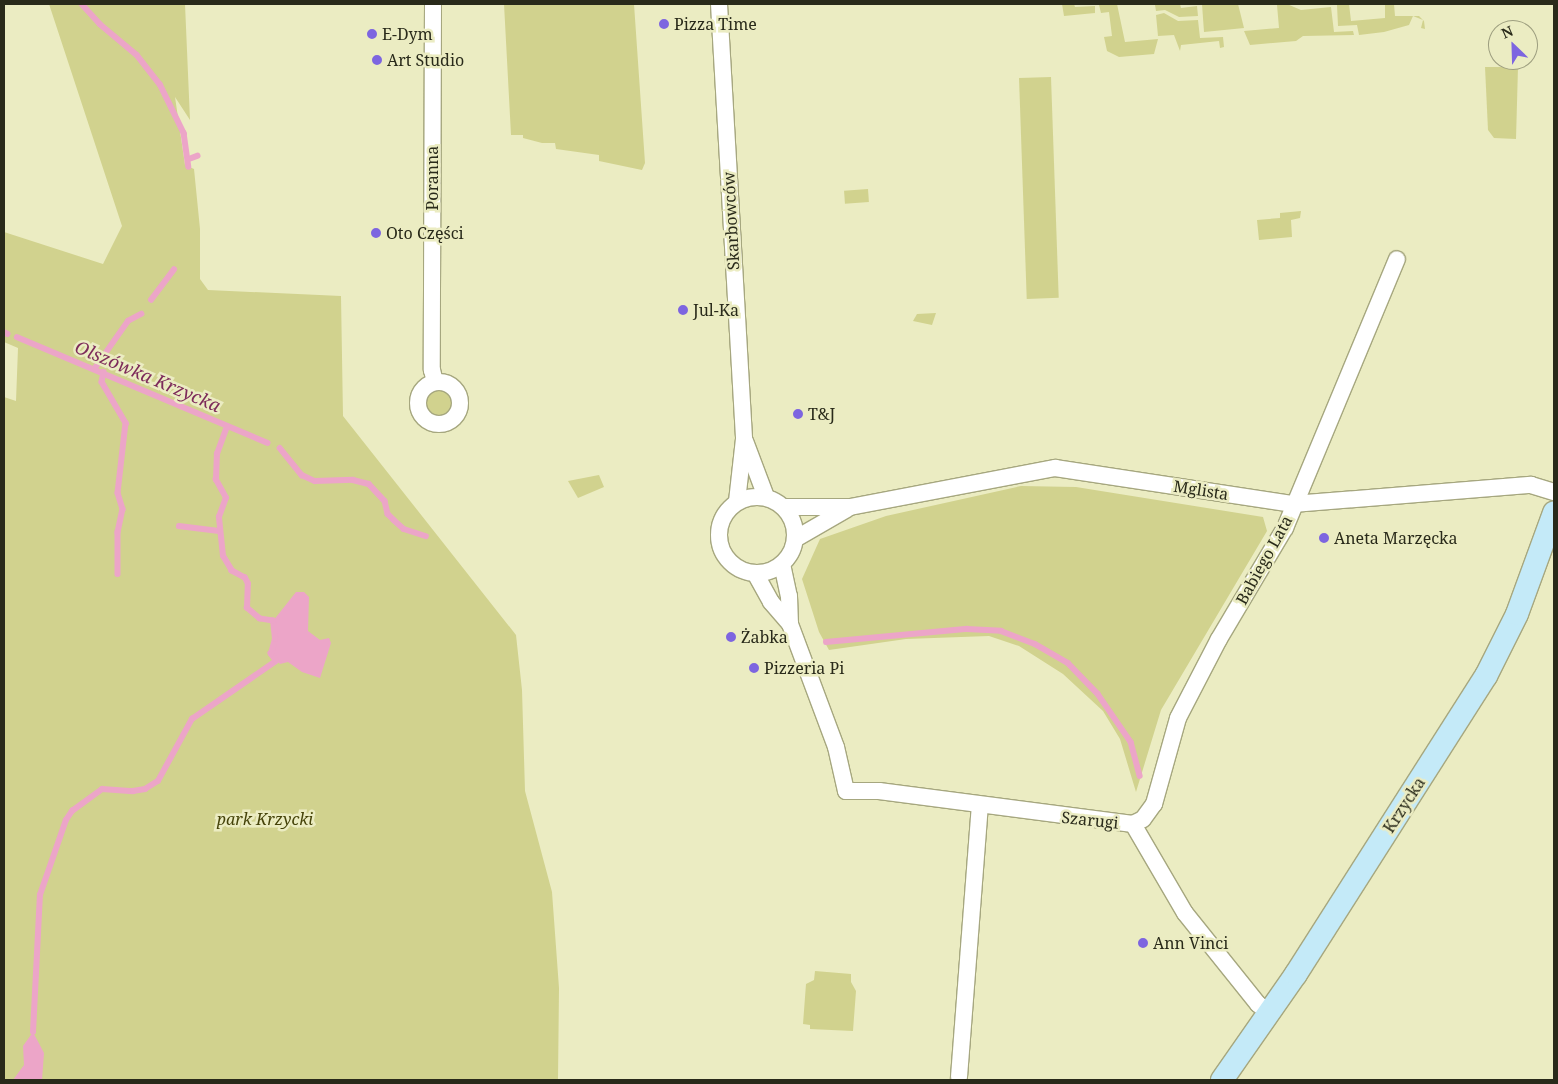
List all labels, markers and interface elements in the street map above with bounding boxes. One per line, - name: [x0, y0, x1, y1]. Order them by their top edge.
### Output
- place label: Pizza Time: [674, 14, 757, 34]
- marker: Pizza Time: [658, 18, 670, 30]
- north arrow: [1488, 20, 1538, 70]
- text: N: [1498, 21, 1516, 43]
- place label: E-Dym: [382, 24, 433, 44]
- marker: E-Dym: [366, 28, 378, 40]
- place label: Art Studio: [387, 50, 464, 70]
- marker: Art Studio: [371, 54, 383, 66]
- street label: Poranna: [422, 146, 442, 210]
- street label: Skarbowców: [719, 171, 743, 271]
- place label: Oto Części: [386, 223, 464, 243]
- marker: Oto Części: [370, 227, 382, 239]
- place label: Jul-Ka: [693, 300, 739, 320]
- marker: Jul-Ka: [677, 304, 689, 316]
- water label: Olszówka Krzycka: [72, 336, 224, 416]
- place label: T&J: [808, 404, 835, 424]
- marker: T&J: [792, 408, 804, 420]
- street label: Mglista: [1172, 476, 1230, 504]
- street label: Babiego Lata: [1232, 512, 1296, 608]
- place label: Aneta Marzęcka: [1334, 528, 1457, 548]
- marker: Aneta Marzęcka: [1318, 532, 1330, 544]
- place label: Żabka: [741, 627, 788, 647]
- marker: Żabka: [725, 631, 737, 643]
- place label: Pizzeria Pi: [764, 658, 844, 678]
- marker: Pizzeria Pi: [748, 662, 760, 674]
- street label: Krzycka: [1379, 774, 1429, 836]
- street label: Szarugi: [1060, 807, 1120, 833]
- park label: park Krzycki: [217, 809, 313, 829]
- place label: Ann Vinci: [1153, 933, 1228, 953]
- marker: Ann Vinci: [1137, 937, 1149, 949]

